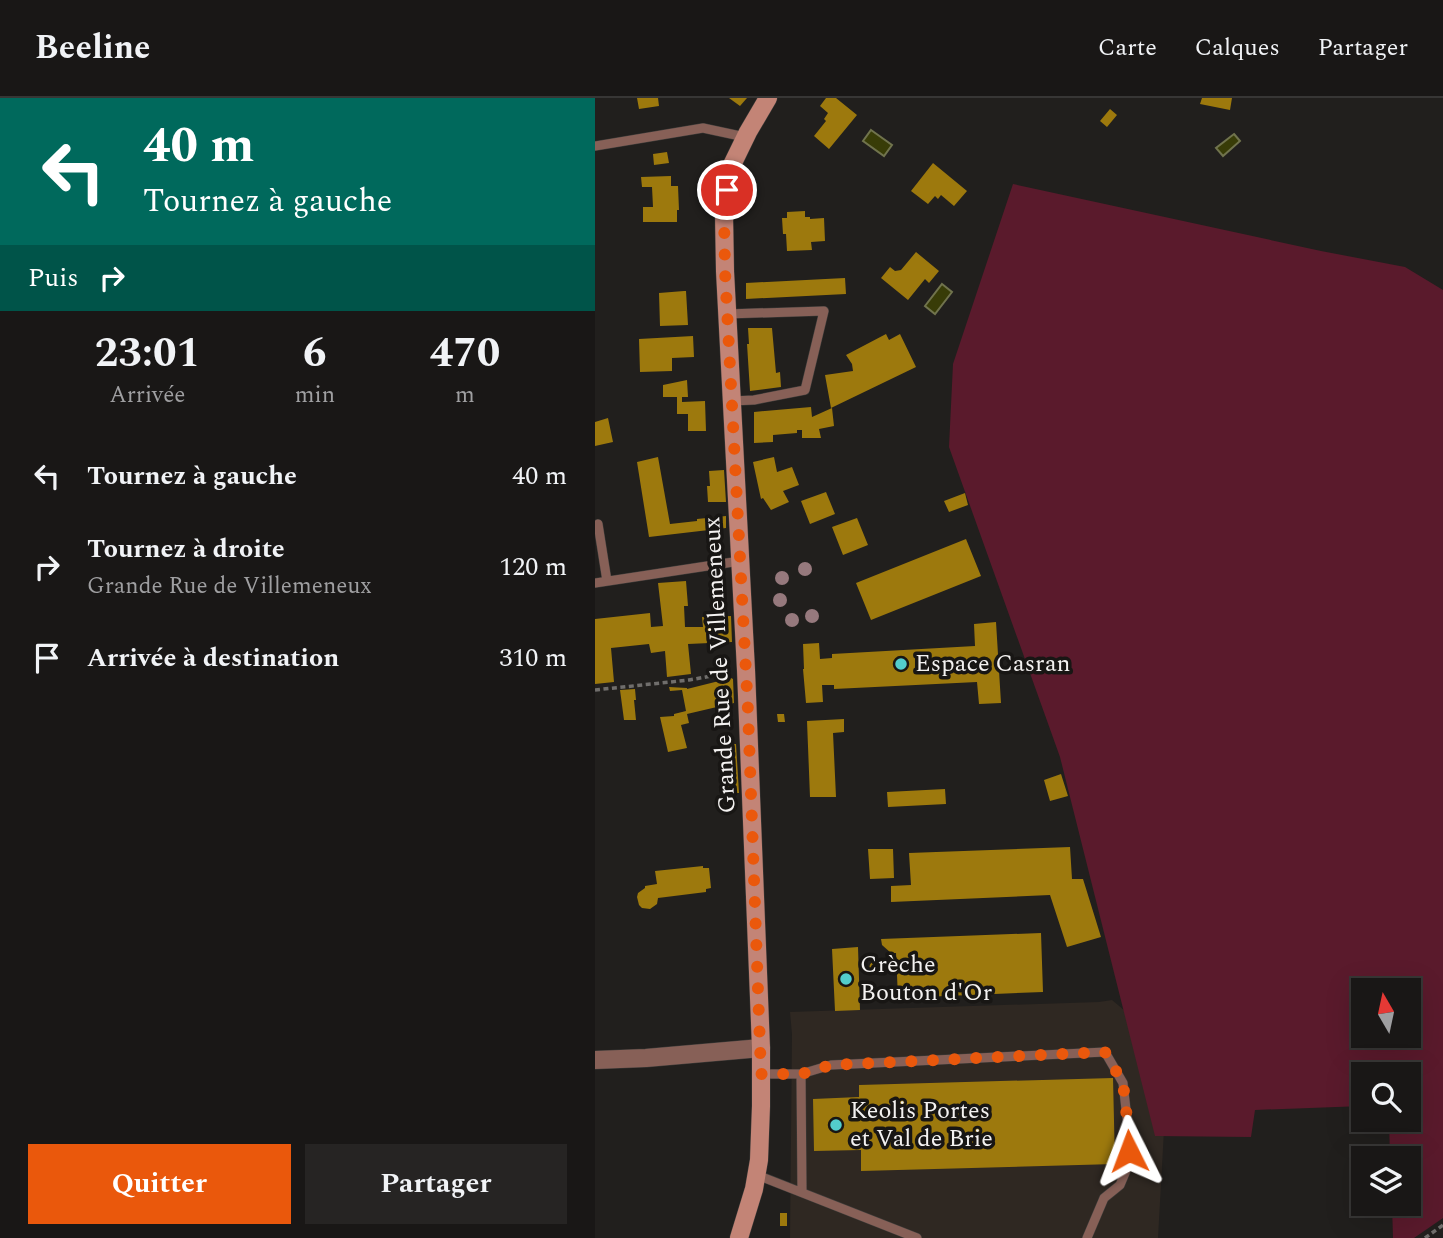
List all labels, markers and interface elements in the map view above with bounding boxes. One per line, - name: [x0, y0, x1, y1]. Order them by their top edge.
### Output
- text: Beeline: [35, 23, 150, 73]
- text: Carte: [1098, 30, 1157, 66]
- text: Calques: [1195, 30, 1280, 66]
- text: Partager: [1318, 30, 1408, 66]
- text: 40 m: [143, 109, 254, 184]
- icon: left: [28, 126, 119, 217]
- pin: [697, 160, 757, 220]
- icon: arrive: [708, 171, 746, 209]
- text: Tournez à gauche: [143, 177, 392, 226]
- text: Puis: [28, 258, 79, 298]
- icon: right: [93, 259, 131, 297]
- text: 23:01: [95, 322, 200, 385]
- text: 6: [303, 322, 327, 385]
- text: 470: [430, 322, 500, 385]
- text: Arrivée: [109, 378, 185, 413]
- text: min: [295, 378, 335, 413]
- text: m: [455, 378, 475, 413]
- text: Tournez à gauche: [87, 456, 297, 496]
- text: 40 m: [512, 456, 567, 496]
- icon: left: [28, 457, 66, 495]
- street label: Grande Rue de Villemeneux: [694, 516, 746, 814]
- text: Tournez à droite: [87, 529, 285, 569]
- text: 120 m: [499, 547, 567, 587]
- icon: right: [28, 548, 66, 586]
- text: Grande Rue de Villemeneux: [87, 569, 372, 604]
- text: Arrivée à destination: [87, 638, 339, 678]
- text: 310 m: [499, 638, 567, 678]
- icon: arrive: [28, 639, 66, 677]
- place label: Espace Casran: [915, 646, 1071, 682]
- marker: Espace Casran: [893, 656, 909, 672]
- place label: Crèche Bouton d'Or: [860, 947, 992, 1011]
- marker: Crèche Bouton d'Or: [838, 971, 854, 987]
- north arrow: [1351, 978, 1421, 1048]
- map controls: [1351, 978, 1421, 1216]
- button: search: [1351, 1062, 1421, 1132]
- place label: Keolis Portes et Val de Brie: [850, 1093, 993, 1157]
- position arrow: [1092, 1114, 1166, 1188]
- marker: Keolis Portes et Val de Brie: [828, 1117, 844, 1133]
- button: Quitter: [28, 1144, 291, 1224]
- button: Partager: [305, 1144, 567, 1224]
- button: layers: [1351, 1146, 1421, 1216]

